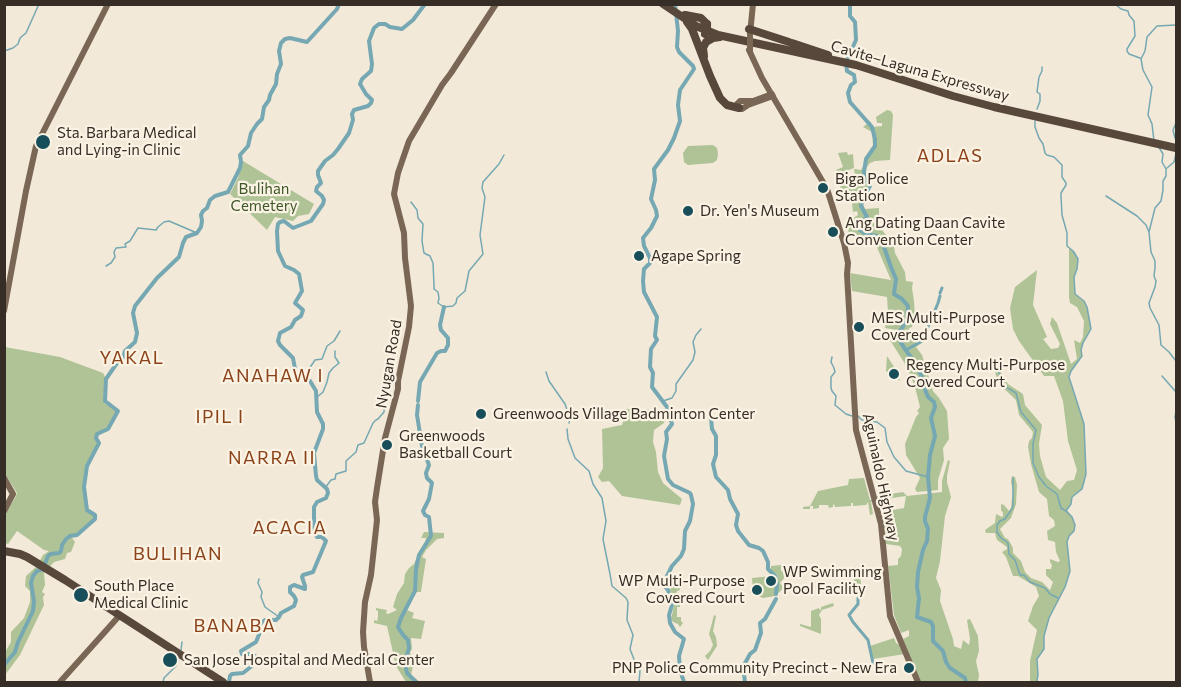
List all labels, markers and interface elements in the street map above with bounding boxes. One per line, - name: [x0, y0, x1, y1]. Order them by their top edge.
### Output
- street label: Cavite–Laguna Expressway: [829, 37, 1011, 105]
- place label: Sta. Barbara Medical and Lying-in Clinic: [57, 124, 197, 159]
- marker: Sta. Barbara Medical and Lying-in Clinic: [34, 133, 52, 151]
- district label: ADLAS: [917, 145, 983, 167]
- place label: Biga Police Station: [835, 170, 908, 205]
- park label: Bulihan Cemetery: [231, 180, 297, 215]
- marker: Biga Police Station: [816, 181, 830, 195]
- place label: Dr. Yen's Museum: [700, 202, 819, 220]
- marker: Dr. Yen's Museum: [681, 204, 695, 218]
- place label: Ang Dating Daan Cavite Convention Center: [845, 214, 1005, 249]
- marker: Ang Dating Daan Cavite Convention Center: [826, 225, 840, 239]
- place label: Agape Spring: [651, 247, 741, 265]
- marker: Agape Spring: [632, 249, 646, 263]
- place label: MES Multi-Purpose Covered Court: [871, 309, 1005, 344]
- street label: Nyugan Road: [372, 318, 406, 410]
- marker: MES Multi-Purpose Covered Court: [852, 320, 866, 334]
- district label: YAKAL: [100, 347, 164, 369]
- place label: Regency Multi-Purpose Covered Court: [906, 356, 1065, 391]
- district label: ANAHAW I: [222, 365, 324, 387]
- marker: Regency Multi-Purpose Covered Court: [887, 367, 901, 381]
- place label: Greenwoods Village Badminton Center: [493, 405, 755, 423]
- district label: IPIL I: [195, 406, 245, 428]
- marker: Greenwoods Village Badminton Center: [474, 407, 488, 421]
- street label: Aguinaldo Highway: [859, 412, 903, 542]
- place label: Greenwoods Basketball Court: [399, 427, 512, 462]
- marker: Greenwoods Basketball Court: [380, 438, 394, 452]
- district label: NARRA II: [228, 447, 316, 469]
- district label: ACACIA: [253, 517, 327, 539]
- district label: BULIHAN: [133, 543, 223, 565]
- place label: WP Swimming Pool Facility: [783, 563, 882, 598]
- place label: WP Multi-Purpose Covered Court: [618, 572, 745, 607]
- marker: WP Swimming Pool Facility: [764, 574, 778, 588]
- place label: South Place Medical Clinic: [94, 577, 189, 612]
- marker: WP Multi-Purpose Covered Court: [750, 583, 764, 597]
- marker: South Place Medical Clinic: [72, 586, 90, 604]
- district label: BANABA: [194, 615, 276, 637]
- marker: San Jose Hospital and Medical Center: [161, 651, 179, 669]
- place label: San Jose Hospital and Medical Center: [184, 651, 435, 669]
- place label: PNP Police Community Precinct - New Era: [612, 659, 897, 677]
- marker: PNP Police Community Precinct - New Era: [902, 661, 916, 675]

